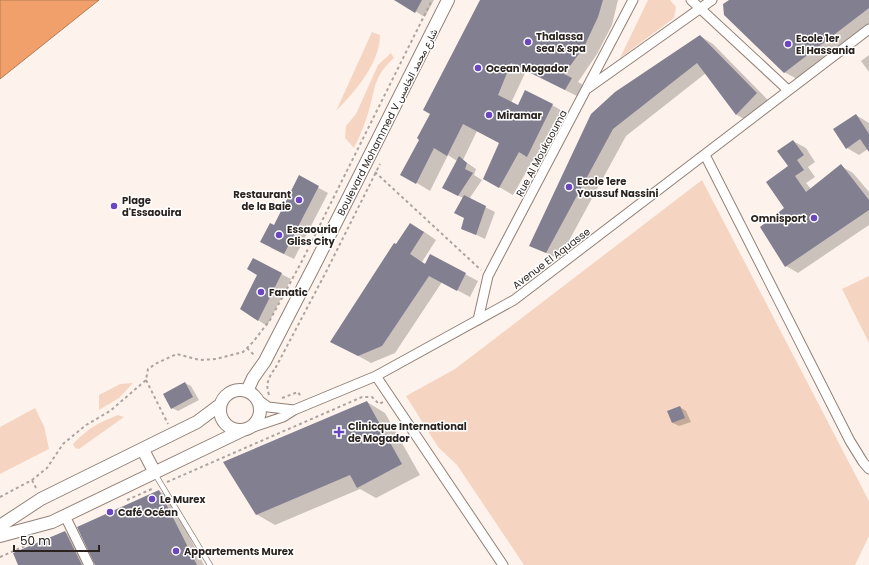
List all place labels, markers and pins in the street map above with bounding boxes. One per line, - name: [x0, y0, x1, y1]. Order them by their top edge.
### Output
- place label: Thalassa sea & spa: [536, 29, 586, 56]
- place label: Ecole 1er El Hassania: [796, 31, 855, 58]
- marker: Thalassa sea & spa: [523, 37, 533, 47]
- marker: Ecole 1er El Hassania: [783, 39, 793, 49]
- place label: Ocean Mogador: [486, 61, 569, 76]
- marker: Ocean Mogador: [473, 63, 483, 73]
- place label: Miramar: [497, 108, 543, 123]
- marker: Miramar: [484, 110, 494, 120]
- place label: Ecole 1ere Youssuf Nassini: [577, 174, 659, 201]
- marker: Ecole 1ere Youssuf Nassini: [564, 182, 574, 192]
- place label: Restaurant de la Baie: [233, 187, 291, 214]
- place label: Plage d'Essaouira: [122, 193, 182, 220]
- marker: Restaurant de la Baie: [294, 195, 304, 205]
- marker: Plage d'Essaouira: [109, 201, 119, 211]
- place label: Omnisport: [751, 211, 806, 226]
- marker: Omnisport: [809, 213, 819, 223]
- place label: Essaouria Gliss City: [287, 222, 338, 249]
- marker: Essaouria Gliss City: [274, 230, 284, 240]
- place label: Fanatic: [269, 285, 308, 300]
- marker: Fanatic: [256, 287, 266, 297]
- place label: Clinicque International de Mogador: [348, 419, 467, 446]
- marker: Clinicque International de Mogador: [333, 426, 345, 438]
- place label: Le Murex: [160, 492, 205, 507]
- marker: Le Murex: [147, 494, 157, 504]
- place label: Café Océan: [118, 505, 178, 520]
- marker: Café Océan: [105, 507, 115, 517]
- place label: Appartements Murex: [184, 544, 294, 559]
- marker: Appartements Murex: [171, 546, 181, 556]

